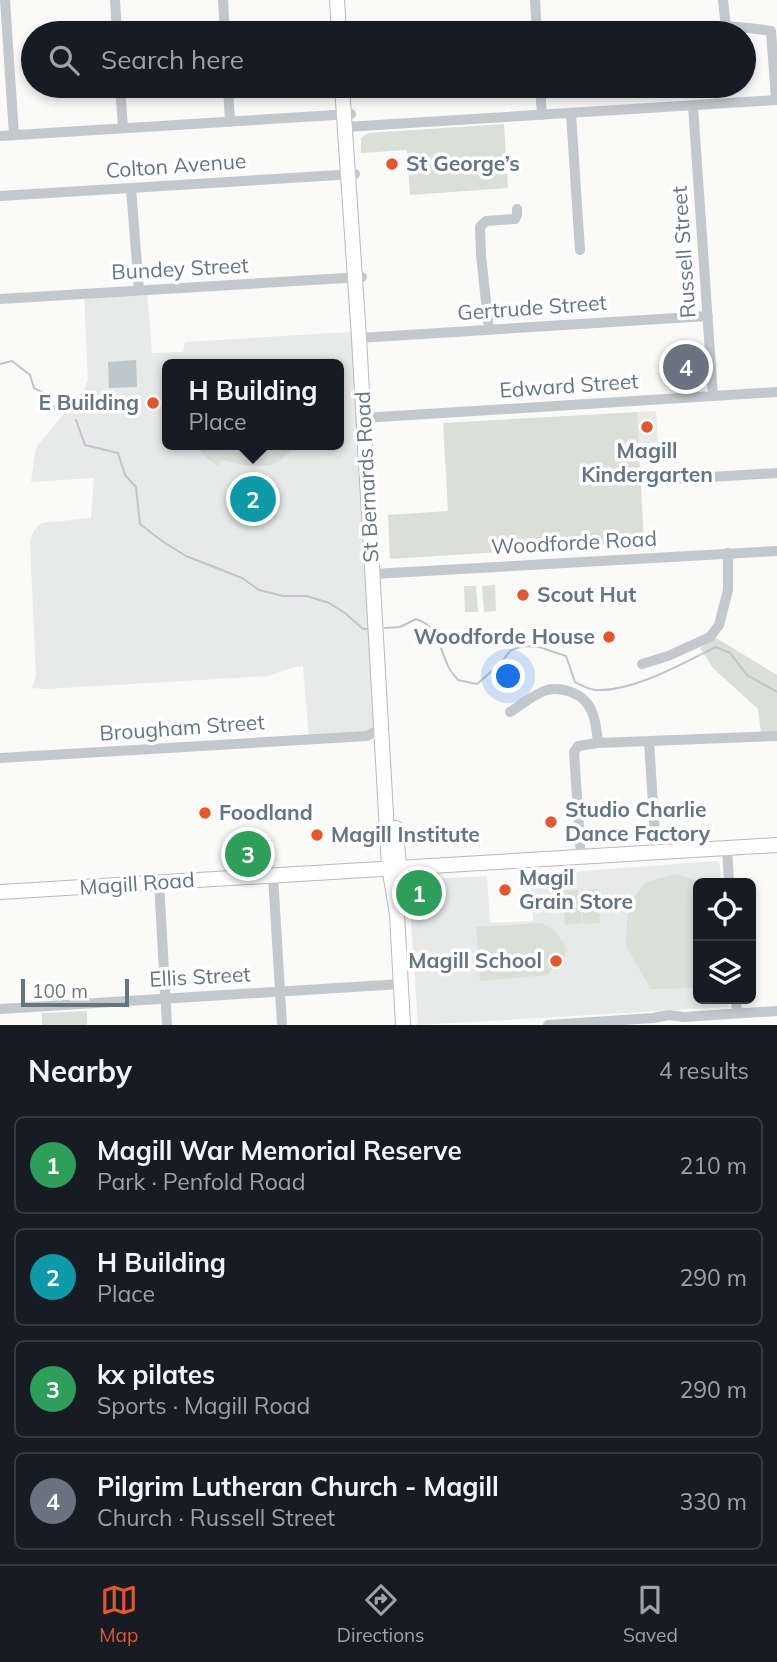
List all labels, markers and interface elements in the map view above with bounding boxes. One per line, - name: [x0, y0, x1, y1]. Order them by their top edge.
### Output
- search box: [21, 21, 756, 98]
- icon: search: [45, 41, 83, 79]
- text: Search here: [101, 43, 244, 76]
- street label: Colton Avenue: [105, 147, 247, 183]
- place label: St George’s: [406, 150, 520, 176]
- marker: St George’s: [384, 156, 400, 172]
- street label: Russell Street: [665, 185, 701, 319]
- street label: Bundey Street: [111, 251, 249, 285]
- street label: Gertrude Street: [456, 289, 607, 325]
- pin: 4: [663, 341, 709, 393]
- popup: [162, 359, 344, 450]
- street label: Edward Street: [499, 367, 639, 403]
- text: H Building: [188, 374, 318, 407]
- place label: E Building: [39, 389, 139, 415]
- street label: St Bernards Road: [349, 391, 383, 563]
- marker: E Building: [145, 395, 161, 411]
- text: Place: [188, 407, 246, 436]
- marker: Magill Kindergarten: [639, 419, 655, 435]
- place label: Magill Kindergarten: [581, 437, 713, 487]
- pin: 2: [230, 473, 276, 525]
- street label: Woodforde Road: [490, 525, 658, 559]
- place label: Scout Hut: [537, 581, 636, 607]
- marker: Scout Hut: [515, 587, 531, 603]
- place label: Woodforde House: [413, 623, 595, 649]
- marker: Woodforde House: [601, 629, 617, 645]
- your location: [491, 659, 525, 693]
- street label: Brougham Street: [99, 708, 265, 746]
- place label: Studio Charlie Dance Factory: [565, 796, 711, 846]
- place label: Foodland: [219, 799, 313, 825]
- marker: Foodland: [197, 805, 213, 821]
- marker: Studio Charlie Dance Factory: [543, 814, 559, 830]
- place label: Magill Institute: [331, 821, 480, 847]
- marker: Magill Institute: [309, 827, 325, 843]
- pin: 3: [225, 828, 271, 880]
- place label: Magil Grain Store: [519, 864, 633, 914]
- street label: Magill Road: [79, 866, 195, 900]
- pin: 1: [396, 867, 442, 919]
- map controls: [693, 878, 756, 1004]
- button: locate: [693, 878, 756, 941]
- marker: Magil Grain Store: [497, 882, 513, 898]
- button: layers: [693, 941, 756, 1004]
- place label: Magill School: [408, 947, 542, 973]
- marker: Magill School: [548, 953, 564, 969]
- street label: Ellis Street: [149, 960, 251, 992]
- scale bar: [21, 976, 130, 1008]
- text: 100 m: [32, 979, 88, 1003]
- text: Nearby: [28, 1052, 132, 1090]
- text: 4 results: [659, 1056, 749, 1085]
- text: Magill War Memorial Reserve: [97, 1134, 462, 1167]
- text: 1: [46, 1151, 60, 1180]
- text: 210 m: [679, 1151, 747, 1180]
- text: Park · Penfold Road: [97, 1167, 305, 1196]
- text: H Building: [97, 1246, 226, 1279]
- text: 2: [46, 1263, 60, 1292]
- text: 290 m: [679, 1263, 747, 1292]
- text: Place: [97, 1279, 155, 1308]
- text: kx pilates: [97, 1358, 215, 1391]
- text: 3: [46, 1375, 60, 1404]
- text: 290 m: [679, 1375, 747, 1404]
- text: Sports · Magill Road: [97, 1391, 310, 1420]
- text: Pilgrim Lutheran Church - Magill: [97, 1470, 499, 1503]
- text: 4: [46, 1487, 60, 1516]
- text: 330 m: [679, 1487, 747, 1516]
- text: Church · Russell Street: [97, 1503, 335, 1532]
- tab: Map: [99, 1581, 138, 1647]
- tab: Directions: [337, 1581, 425, 1647]
- tab: Saved: [623, 1581, 678, 1647]

